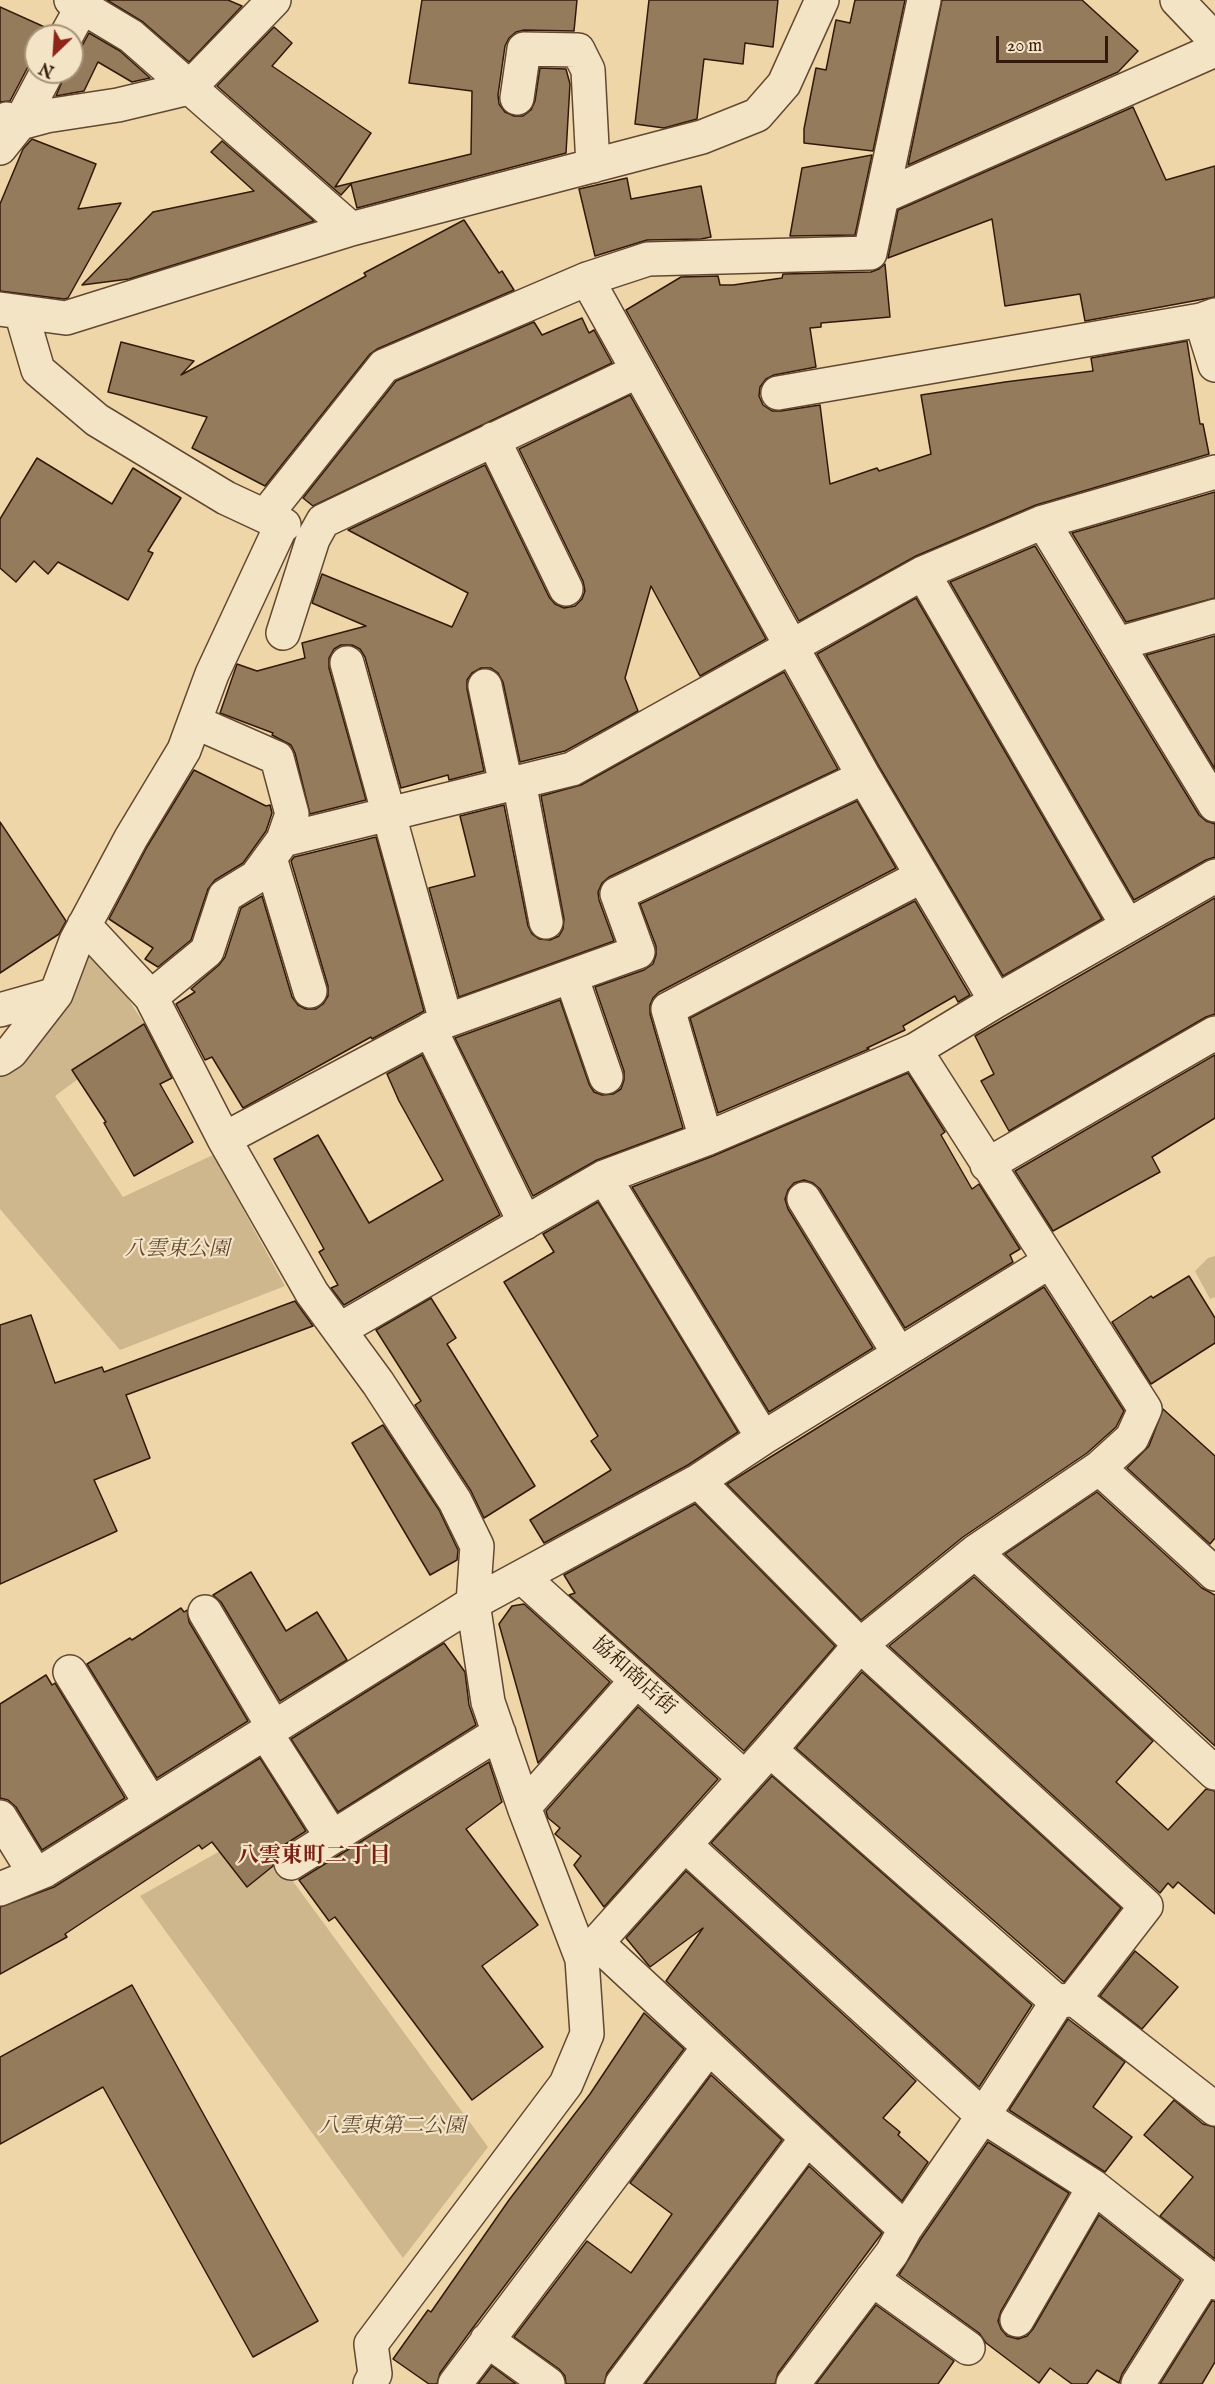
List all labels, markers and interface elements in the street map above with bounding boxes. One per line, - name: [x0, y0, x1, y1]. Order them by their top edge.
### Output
- north arrow: [24, 24, 84, 84]
- scale bar: [999, 24, 1112, 62]
- text: 20 m: [1007, 35, 1042, 58]
- text: N: [37, 57, 58, 80]
- park label: 八雲東公園: [125, 1238, 229, 1264]
- street label: 協和商店街: [586, 1633, 680, 1721]
- district label: 八雲東町二丁目: [237, 1844, 391, 1870]
- park label: 八雲東第二公園: [319, 2115, 465, 2141]

